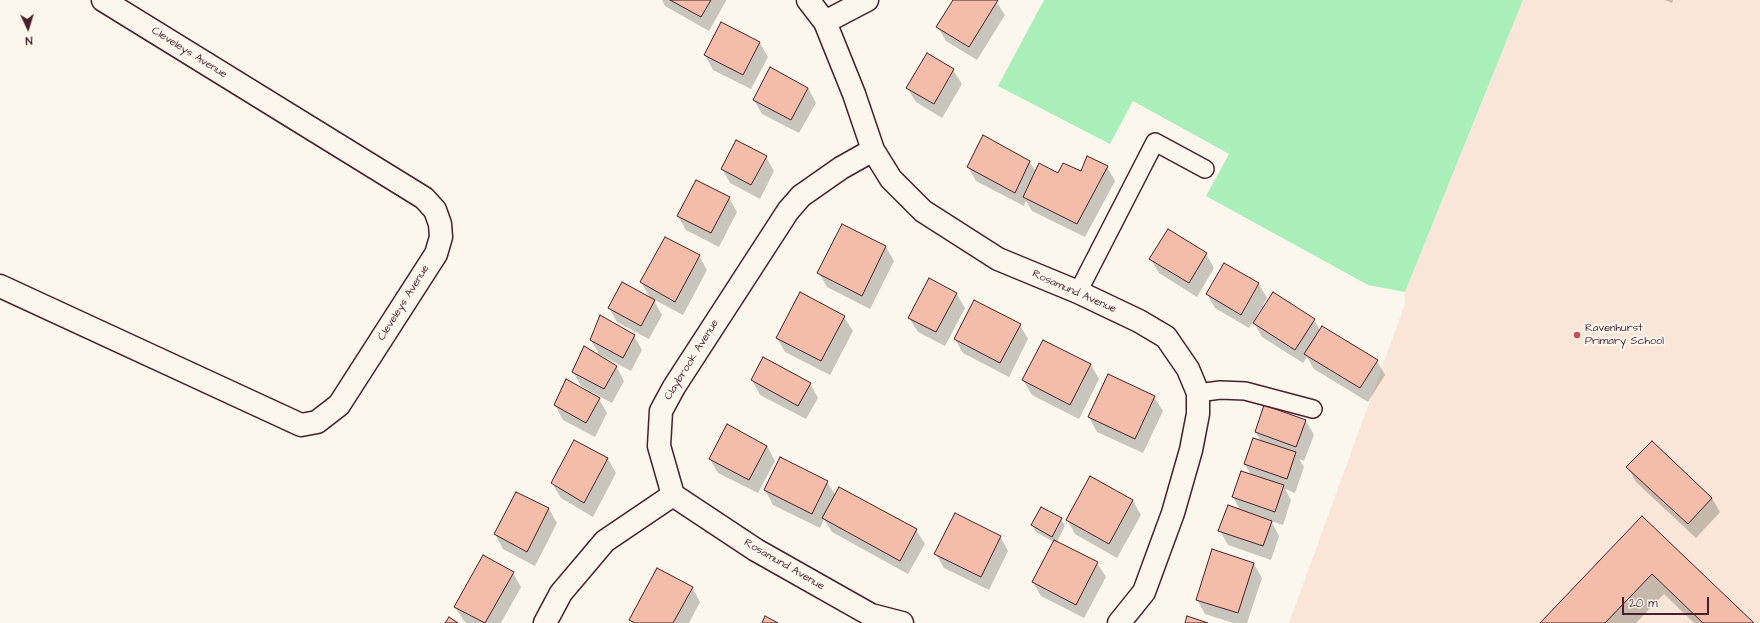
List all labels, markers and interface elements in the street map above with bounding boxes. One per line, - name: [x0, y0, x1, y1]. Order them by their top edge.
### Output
- north arrow: [8, 8, 48, 48]
- street label: Cleveleys Avenue: [149, 24, 229, 82]
- text: N: [25, 33, 33, 48]
- street label: Cleveleys Avenue: [375, 263, 433, 343]
- street label: Rosamund Avenue: [1030, 268, 1118, 316]
- street label: Claybrook Avenue: [662, 317, 722, 403]
- place label: Ravenhurst Primary School: [1585, 322, 1664, 348]
- marker: Ravenhurst Primary School: [1572, 330, 1582, 340]
- street label: Rosamund Avenue: [741, 537, 827, 593]
- scale bar: [1624, 589, 1711, 615]
- text: 20 m: [1629, 595, 1658, 612]

